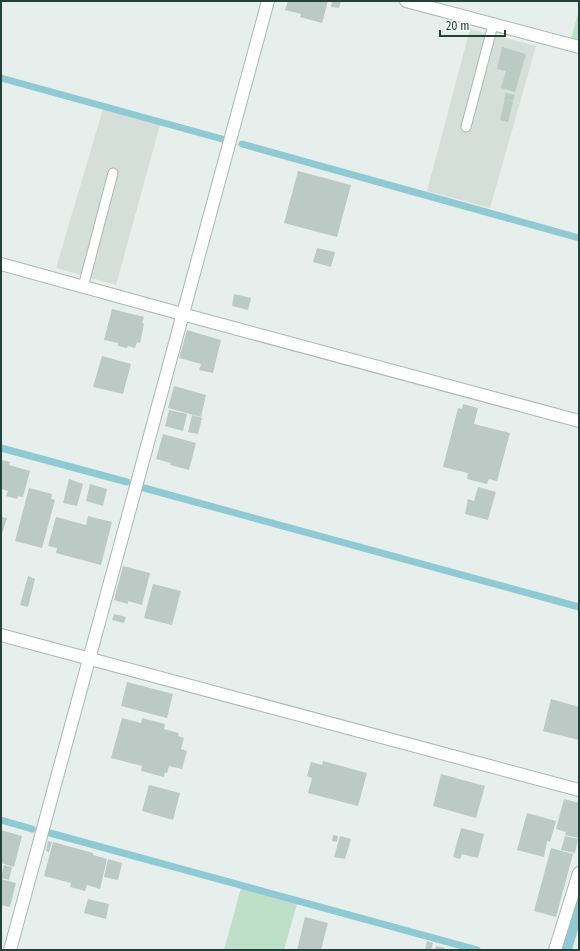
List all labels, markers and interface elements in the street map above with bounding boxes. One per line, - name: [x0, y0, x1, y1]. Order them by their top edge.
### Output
- scale bar: [440, 12, 505, 38]
- text: 20 m: [446, 19, 470, 33]

